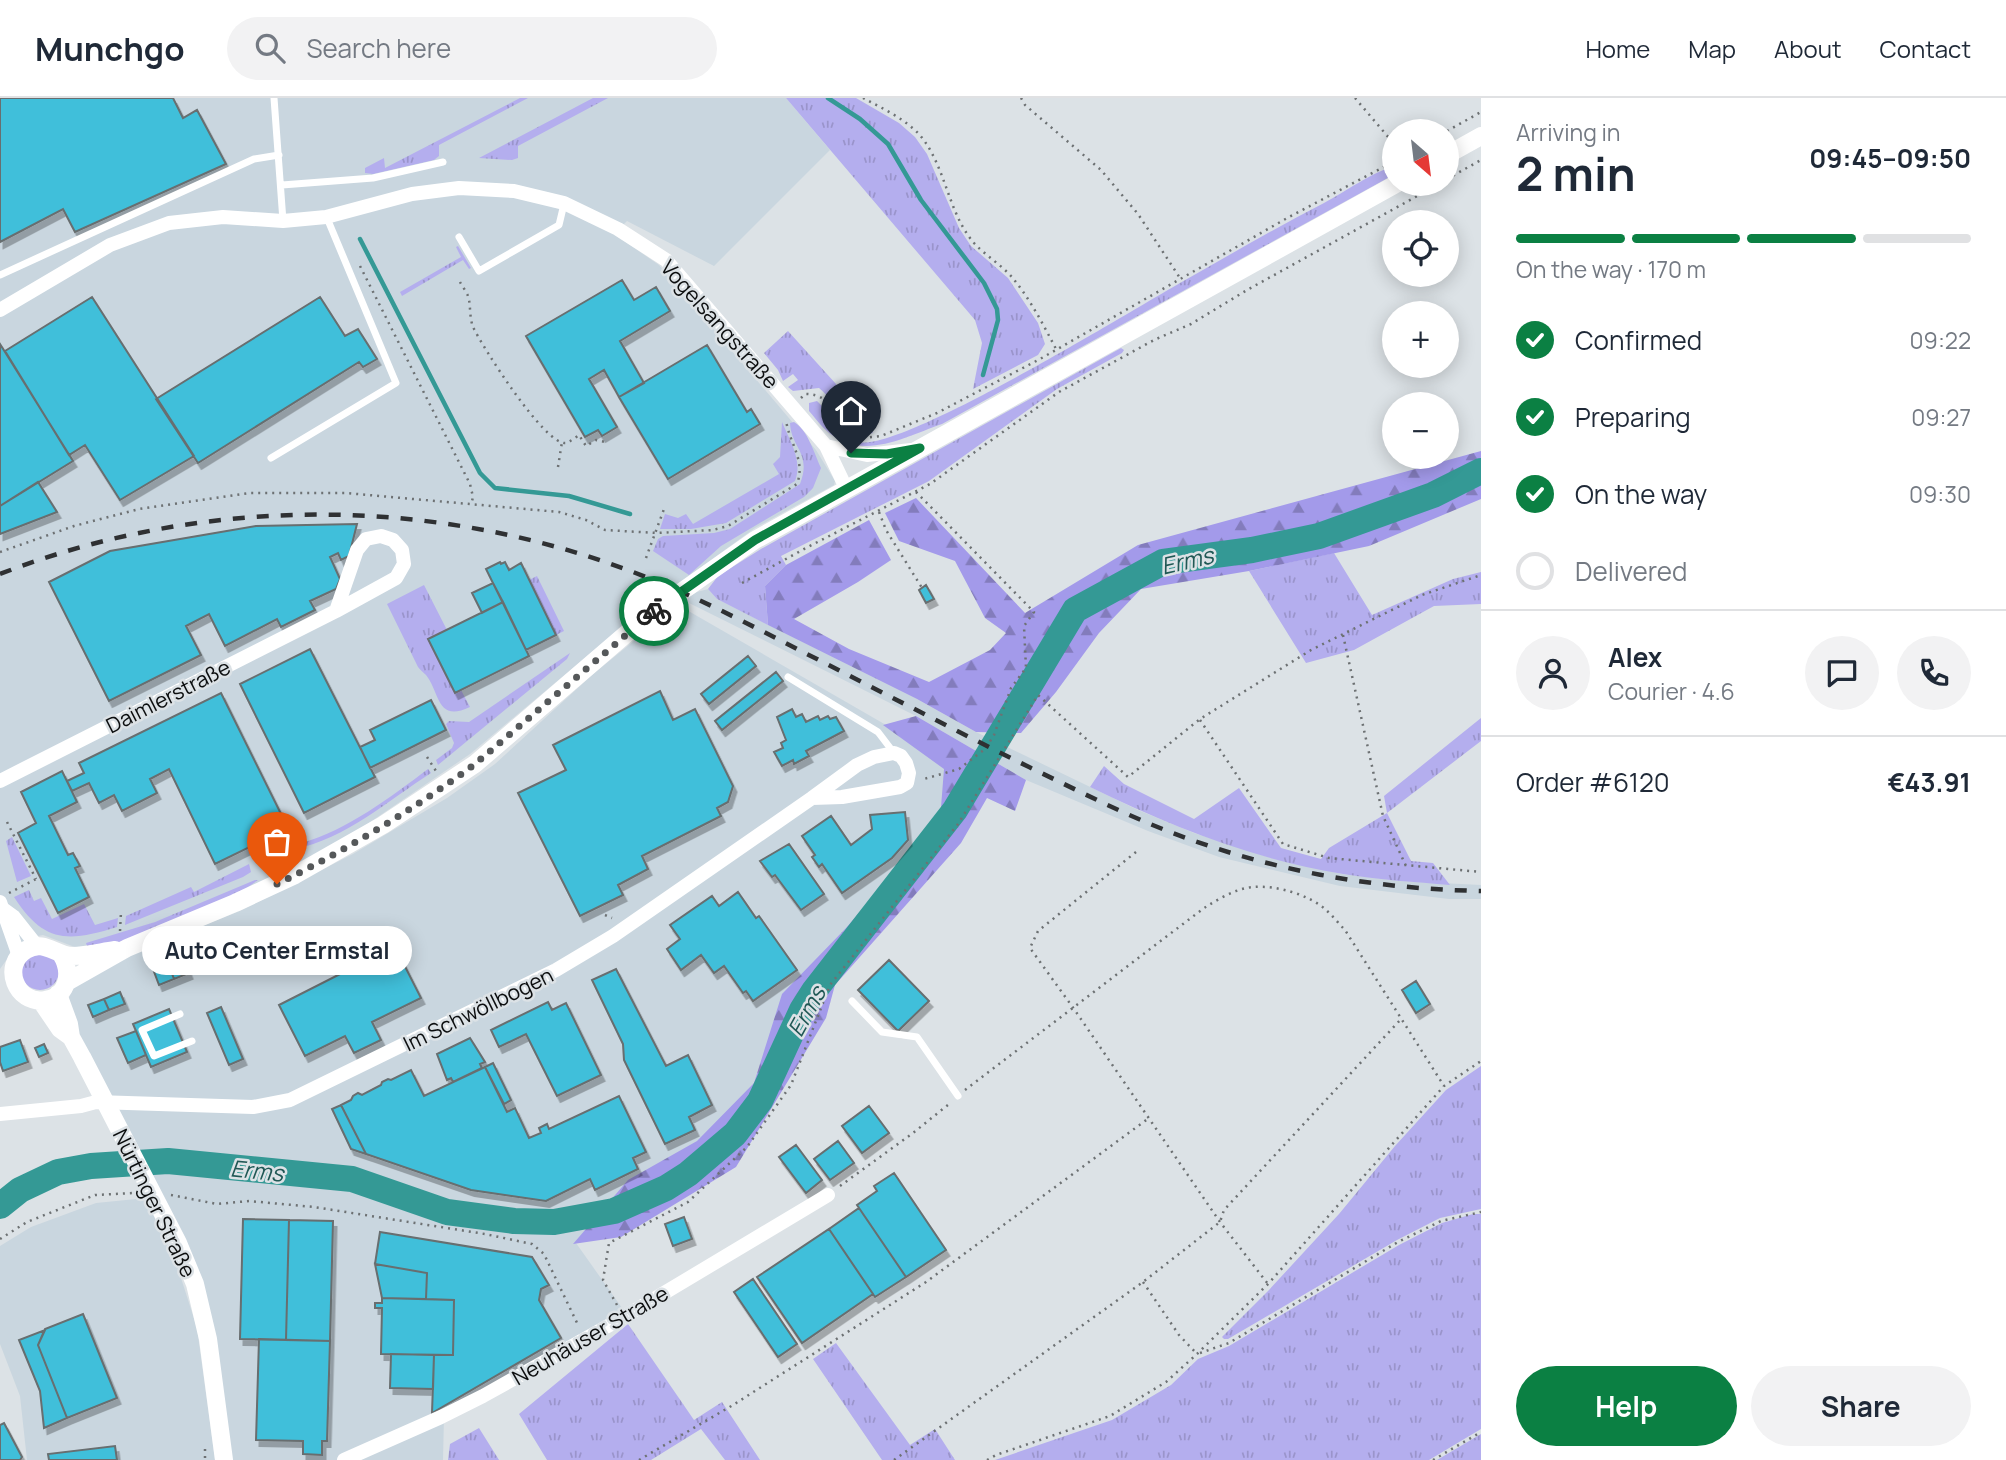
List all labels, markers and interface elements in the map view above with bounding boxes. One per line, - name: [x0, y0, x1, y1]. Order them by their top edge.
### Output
- search box: [227, 17, 717, 80]
- text: Munchgo: [35, 26, 185, 71]
- icon: search: [251, 29, 289, 67]
- text: Search here: [307, 30, 451, 66]
- text: Home: [1585, 32, 1650, 65]
- text: Map: [1688, 32, 1736, 65]
- text: About: [1774, 32, 1842, 65]
- text: Contact: [1880, 32, 1971, 65]
- text: Arriving in: [1516, 116, 1621, 148]
- north arrow: [1382, 119, 1460, 196]
- map controls: [1382, 119, 1459, 469]
- text: 09:45–09:50: [1809, 140, 1971, 176]
- text: 2 min: [1516, 142, 1636, 205]
- button: locate: [1382, 210, 1459, 287]
- text: On the way · 170 m: [1516, 253, 1706, 285]
- street label: Vogelsangstraße: [655, 254, 785, 394]
- button: +: [1382, 301, 1459, 378]
- icon: check: [1516, 321, 1554, 359]
- text: Confirmed: [1575, 322, 1702, 358]
- text: 09:22: [1910, 324, 1971, 356]
- pin: [821, 381, 881, 453]
- icon: home: [832, 392, 870, 430]
- button: −: [1382, 392, 1459, 469]
- icon: check: [1516, 398, 1554, 436]
- text: Preparing: [1575, 399, 1691, 435]
- text: 09:27: [1911, 401, 1971, 433]
- icon: check: [1516, 475, 1554, 513]
- text: On the way: [1575, 476, 1707, 512]
- text: 09:30: [1909, 478, 1971, 510]
- water label: Erms: [1158, 538, 1218, 582]
- text: Delivered: [1575, 553, 1687, 589]
- courier: [619, 576, 689, 646]
- icon: bike: [635, 592, 673, 630]
- button: person: [1516, 636, 1590, 710]
- button: chat: [1805, 636, 1879, 710]
- button: phone: [1897, 636, 1971, 710]
- text: Alex: [1608, 639, 1662, 675]
- street label: Daimlerstraße: [101, 653, 235, 739]
- text: Courier · 4.6: [1608, 675, 1735, 707]
- text: Order #6120: [1516, 764, 1670, 800]
- text: €43.91: [1887, 764, 1971, 800]
- pin: [247, 812, 307, 884]
- icon: bag: [258, 823, 296, 861]
- callout: Auto Center Ermstal: [142, 926, 412, 975]
- text: Auto Center Ermstal: [164, 934, 390, 966]
- street label: Im Schwöllbogen: [398, 961, 558, 1057]
- water label: Erms: [779, 978, 834, 1042]
- street label: Nürtinger Straße: [107, 1124, 203, 1282]
- water label: Erms: [229, 1151, 287, 1189]
- street label: Neuhäuser Straße: [507, 1279, 673, 1391]
- button: Help: [1516, 1366, 1737, 1446]
- button: Share: [1751, 1366, 1971, 1446]

